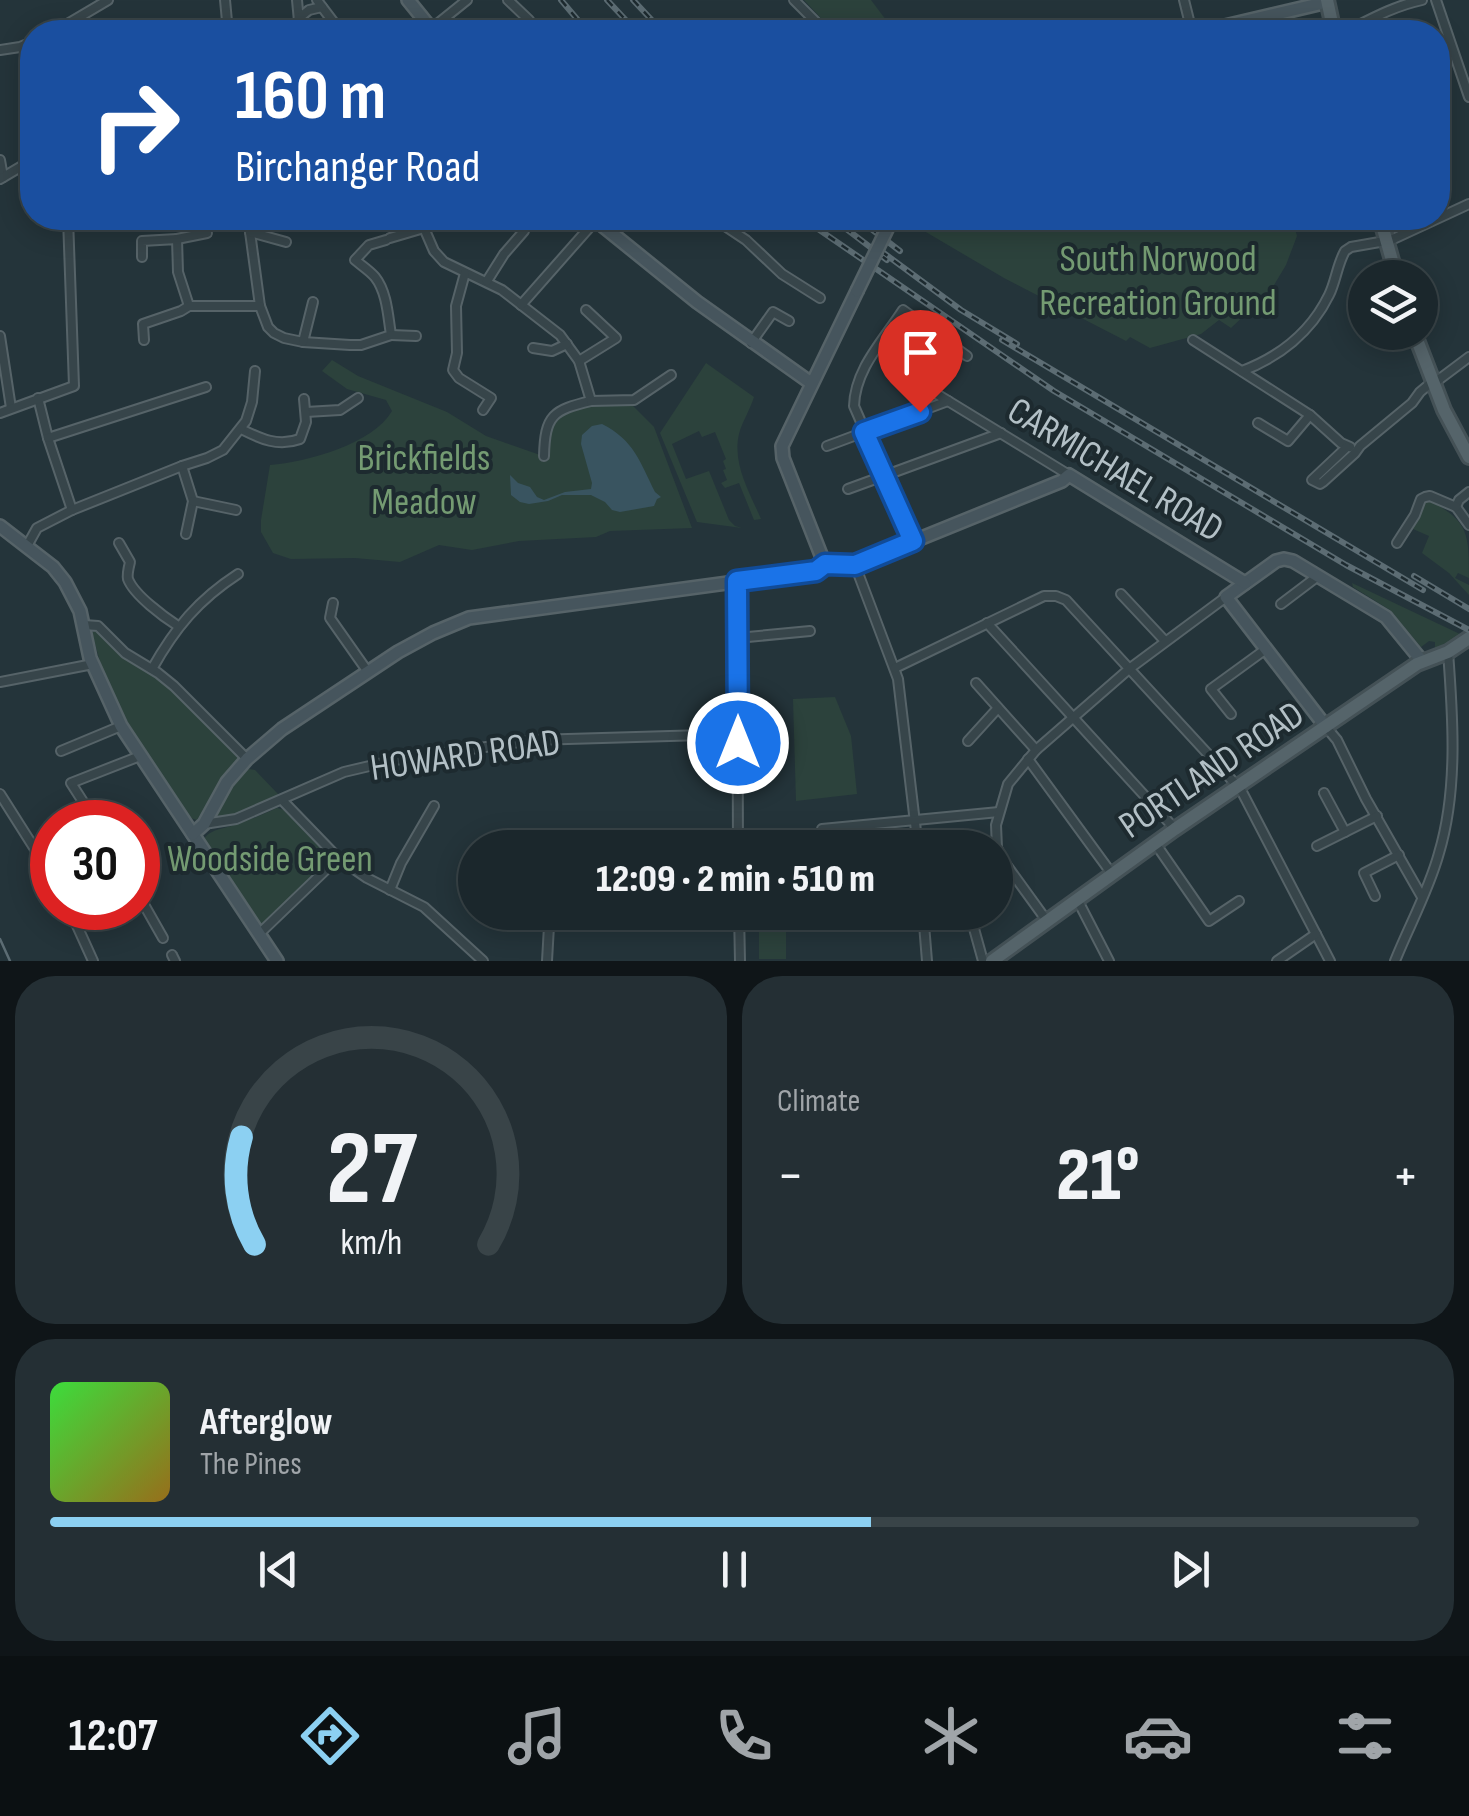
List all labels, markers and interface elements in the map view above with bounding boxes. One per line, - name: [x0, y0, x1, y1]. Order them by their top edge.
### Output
- text: 160 m: [235, 55, 386, 139]
- icon: right: [70, 60, 200, 190]
- text: Birchanger Road: [235, 140, 480, 195]
- park label: South Norwood Recreation Ground: [1039, 237, 1277, 326]
- map controls: [1348, 260, 1438, 350]
- button: layers: [1348, 260, 1438, 350]
- pin: [878, 310, 963, 413]
- icon: arrive: [893, 325, 948, 380]
- street label: CARMICHAEL ROAD: [999, 388, 1231, 552]
- park label: Brickfields Meadow: [357, 436, 491, 525]
- position arrow: [686, 691, 790, 795]
- street label: PORTLAND ROAD: [1111, 692, 1313, 848]
- street label: HOWARD ROAD: [367, 720, 563, 791]
- speed limit sign: 30: [30, 800, 160, 930]
- park label: Woodside Green: [167, 837, 373, 882]
- text: 12:09 · 2 min · 510 m: [596, 857, 875, 902]
- text: Climate: [777, 1082, 860, 1121]
- text: 27: [326, 1108, 417, 1233]
- text: 21°: [1056, 1131, 1140, 1222]
- text: −: [777, 1143, 804, 1210]
- text: +: [1392, 1143, 1419, 1210]
- text: km/h: [340, 1222, 402, 1265]
- text: Afterglow: [200, 1400, 333, 1445]
- text: The Pines: [200, 1445, 302, 1484]
- icon: previous: [251, 1542, 306, 1597]
- icon: pause: [707, 1542, 762, 1597]
- icon: next: [1163, 1542, 1218, 1597]
- icon: directions: [295, 1701, 365, 1771]
- icon: music: [502, 1701, 572, 1771]
- icon: phone: [709, 1701, 779, 1771]
- icon: climate: [916, 1701, 986, 1771]
- icon: car: [1123, 1701, 1193, 1771]
- icon: filters: [1330, 1701, 1400, 1771]
- text: 12:07: [69, 1709, 158, 1764]

